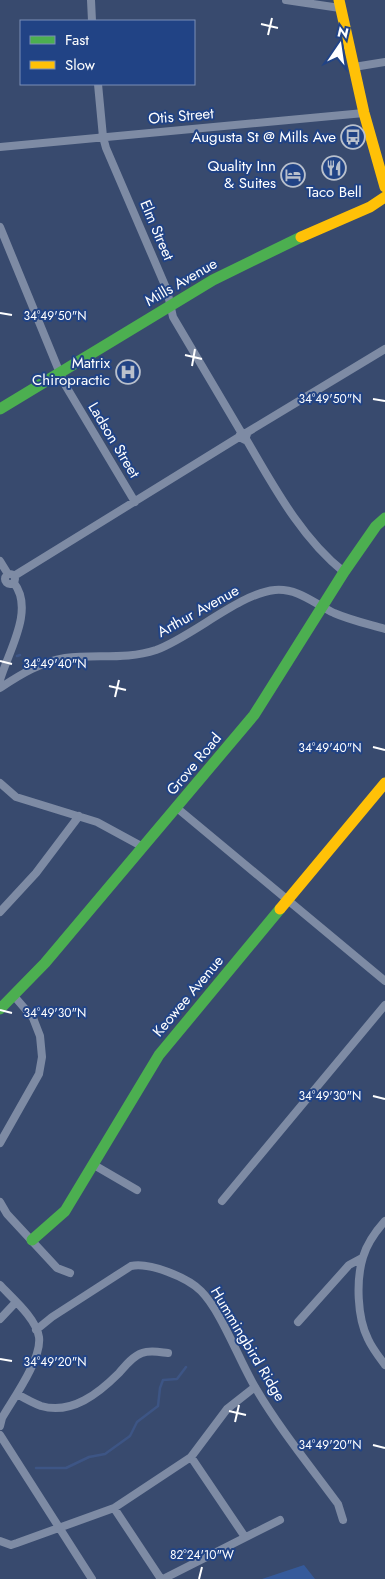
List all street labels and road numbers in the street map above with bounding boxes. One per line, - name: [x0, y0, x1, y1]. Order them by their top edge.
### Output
- street label: Otis Street: [147, 102, 215, 130]
- street label: Elm Street: [134, 196, 180, 264]
- street label: Mills Avenue: [141, 252, 221, 312]
- street label: Ladson Street: [83, 398, 146, 482]
- street label: Arthur Avenue: [153, 579, 243, 643]
- street label: Grove Road: [161, 728, 227, 800]
- street label: Keowee Avenue: [147, 950, 229, 1042]
- street label: Hummingbird Ridge: [205, 1283, 291, 1406]

